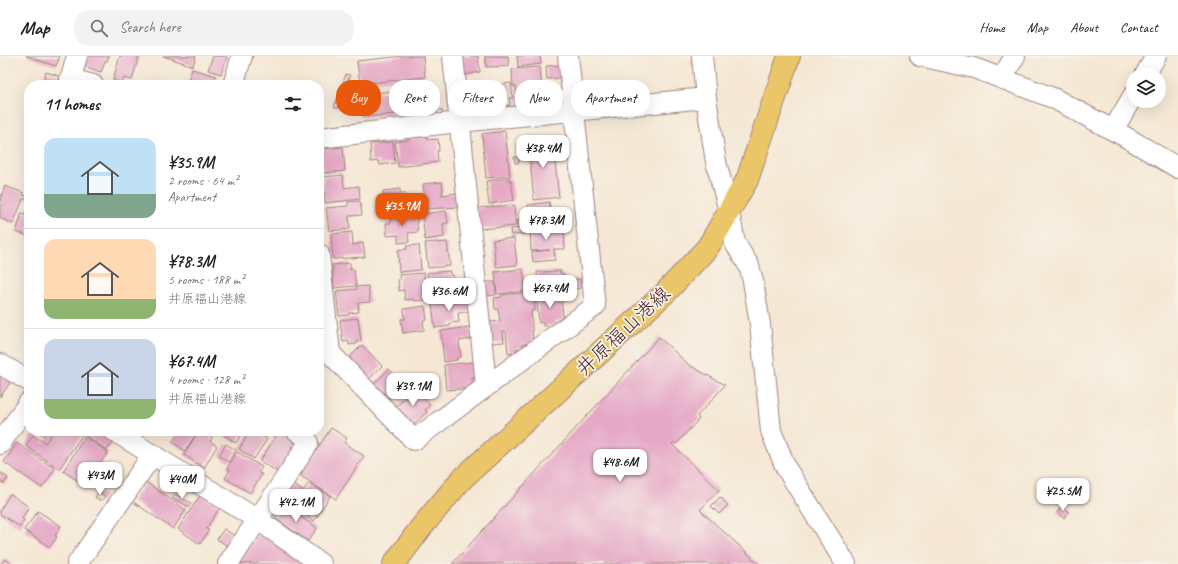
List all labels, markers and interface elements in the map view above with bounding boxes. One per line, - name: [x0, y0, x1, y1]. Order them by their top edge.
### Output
- search box: [74, 10, 354, 46]
- text: Map: [20, 16, 50, 40]
- icon: search: [88, 17, 110, 39]
- text: Search here: [120, 18, 181, 37]
- text: Home: [979, 19, 1005, 36]
- text: Map: [1027, 19, 1048, 36]
- text: About: [1070, 19, 1098, 36]
- text: Contact: [1120, 19, 1158, 36]
- map controls: [1126, 68, 1166, 108]
- button: layers: [1126, 68, 1166, 108]
- chip: Buy: [336, 80, 381, 116]
- chip: Rent: [389, 80, 440, 116]
- chip: Filters: [448, 80, 507, 116]
- chip: New: [515, 80, 563, 116]
- chip: Apartment: [571, 80, 650, 116]
- icon: filters: [282, 93, 304, 115]
- text: 11 homes: [44, 94, 100, 115]
- pin: ¥38.4M: [510, 135, 576, 169]
- text: ¥38.4M: [525, 140, 561, 156]
- text: ¥35.9M: [168, 152, 214, 173]
- icon: home: [76, 154, 124, 202]
- text: 2 rooms · 64 m²: [168, 173, 238, 189]
- text: Apartment: [168, 189, 216, 205]
- pin: ¥35.9M: [369, 193, 435, 227]
- text: ¥35.9M: [384, 198, 420, 214]
- pin: ¥78.3M: [513, 207, 579, 241]
- text: ¥78.3M: [528, 212, 564, 228]
- text: ¥78.3M: [168, 251, 214, 272]
- icon: home: [76, 255, 124, 303]
- text: 5 rooms · 188 m²: [168, 272, 244, 288]
- pin: ¥67.4M: [517, 275, 583, 309]
- pin: ¥36.6M: [416, 278, 482, 312]
- text: ¥67.4M: [532, 280, 568, 296]
- street label: 井原福山港線: [571, 281, 675, 381]
- text: ¥36.6M: [431, 283, 467, 299]
- text: 井原福山港線: [168, 291, 246, 307]
- text: ¥67.4M: [168, 351, 215, 372]
- icon: home: [76, 355, 124, 403]
- text: 4 rooms · 128 m²: [168, 372, 244, 388]
- pin: ¥39.1M: [380, 373, 446, 407]
- text: ¥39.1M: [395, 378, 431, 394]
- text: 井原福山港線: [168, 391, 246, 407]
- pin: ¥48.6M: [587, 449, 653, 483]
- text: ¥48.6M: [602, 454, 638, 470]
- pin: ¥43M: [76, 462, 124, 496]
- pin: ¥40M: [158, 466, 206, 500]
- text: ¥43M: [86, 467, 114, 483]
- text: ¥40M: [168, 471, 196, 487]
- pin: ¥25.5M: [1030, 478, 1096, 512]
- text: ¥25.5M: [1045, 483, 1081, 499]
- pin: ¥42.1M: [263, 489, 329, 523]
- text: ¥42.1M: [278, 494, 314, 510]

